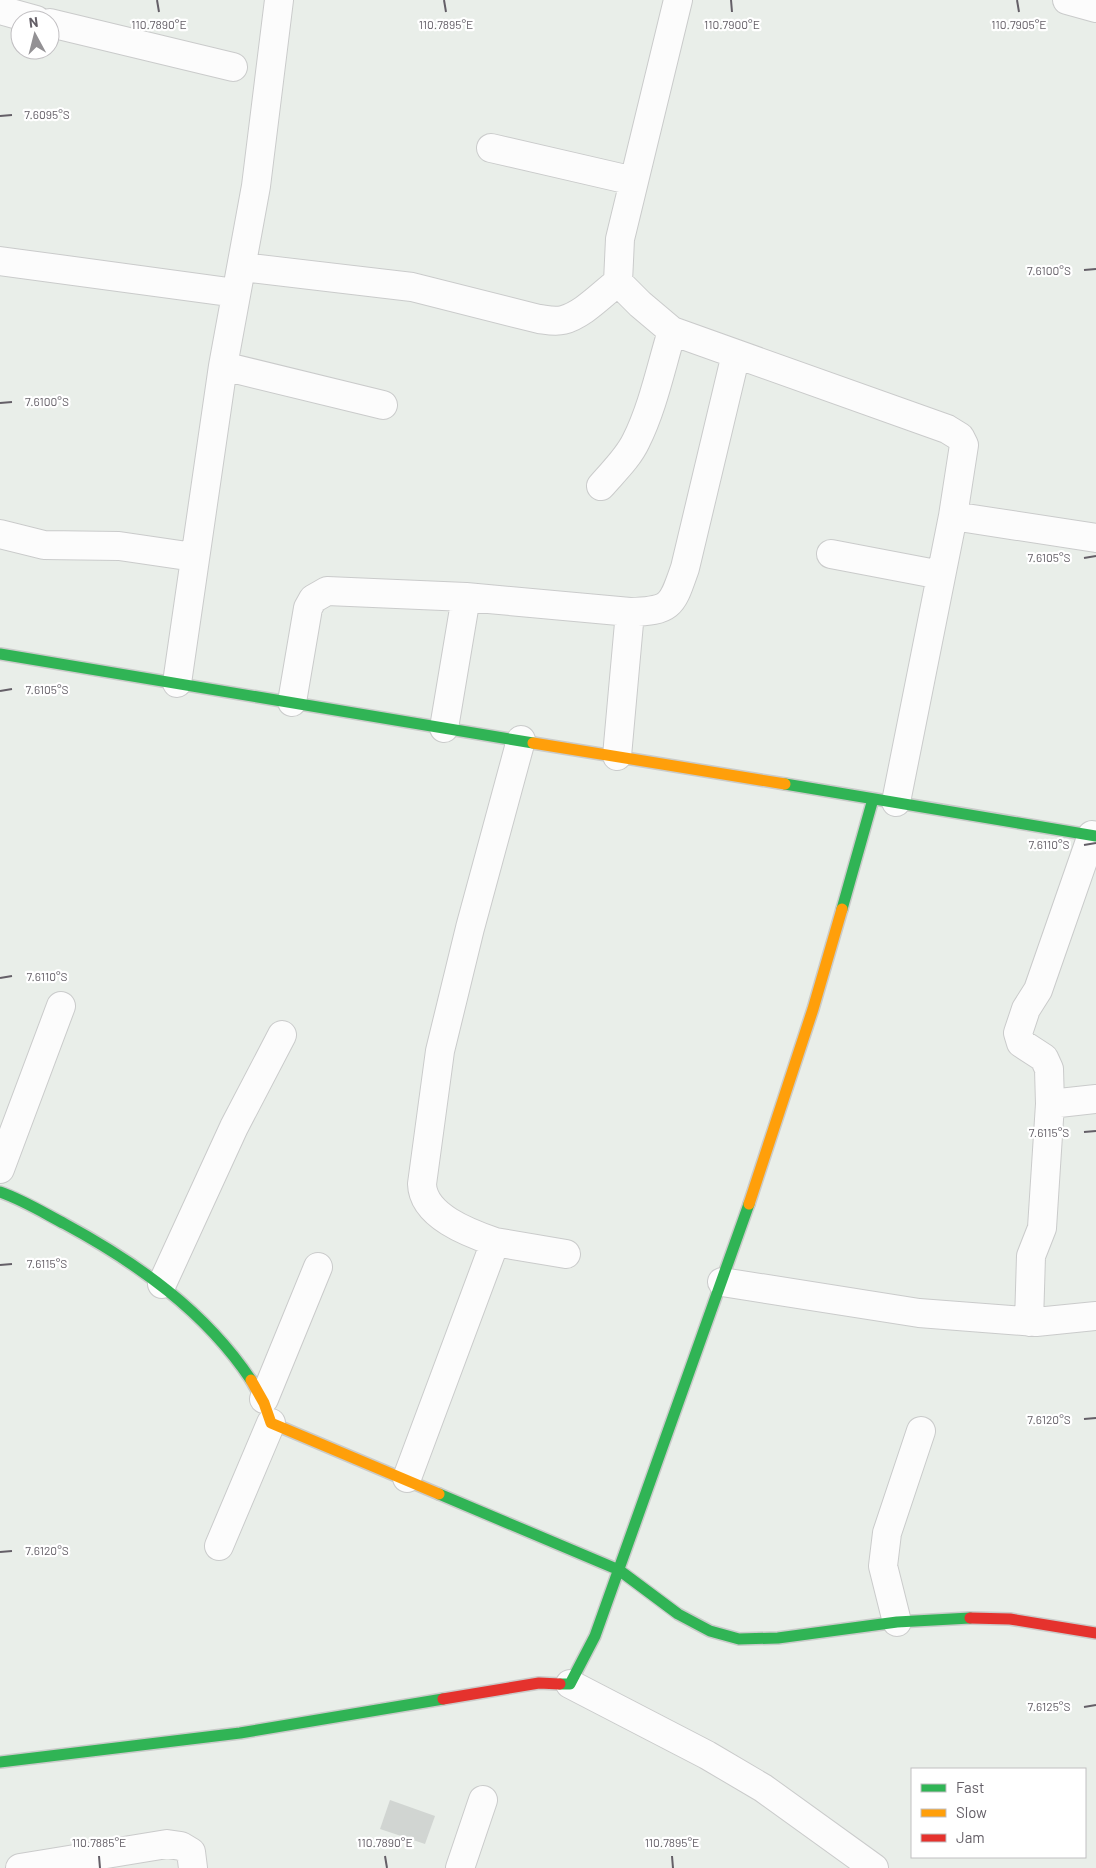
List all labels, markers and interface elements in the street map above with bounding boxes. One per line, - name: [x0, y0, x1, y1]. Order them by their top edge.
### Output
- north arrow: [10, 10, 60, 60]
- text: N: [28, 13, 39, 31]
- text: 110.7890°E: [131, 17, 187, 31]
- text: 110.7895°E: [419, 17, 473, 31]
- text: 110.7900°E: [704, 17, 760, 31]
- text: 110.7905°E: [991, 17, 1047, 31]
- text: 7.6095°S: [24, 107, 70, 121]
- text: 7.6100°S: [1027, 263, 1071, 277]
- text: 7.6100°S: [25, 394, 69, 408]
- text: 7.6105°S: [1027, 550, 1071, 564]
- text: 7.6105°S: [25, 682, 69, 696]
- text: 7.6110°S: [1028, 837, 1070, 851]
- text: 7.6110°S: [26, 969, 68, 983]
- text: 7.6115°S: [1029, 1125, 1069, 1139]
- text: 7.6115°S: [27, 1256, 67, 1270]
- text: 7.6120°S: [1027, 1412, 1071, 1426]
- text: 7.6120°S: [25, 1543, 69, 1557]
- text: 7.6125°S: [1028, 1699, 1070, 1713]
- legend: [911, 1768, 1086, 1858]
- text: Fast: [956, 1778, 984, 1796]
- text: Slow: [956, 1803, 987, 1821]
- text: Jam: [956, 1828, 985, 1846]
- text: 110.7885°E: [72, 1835, 126, 1849]
- text: 110.7890°E: [357, 1835, 413, 1849]
- text: 110.7895°E: [645, 1835, 699, 1849]

